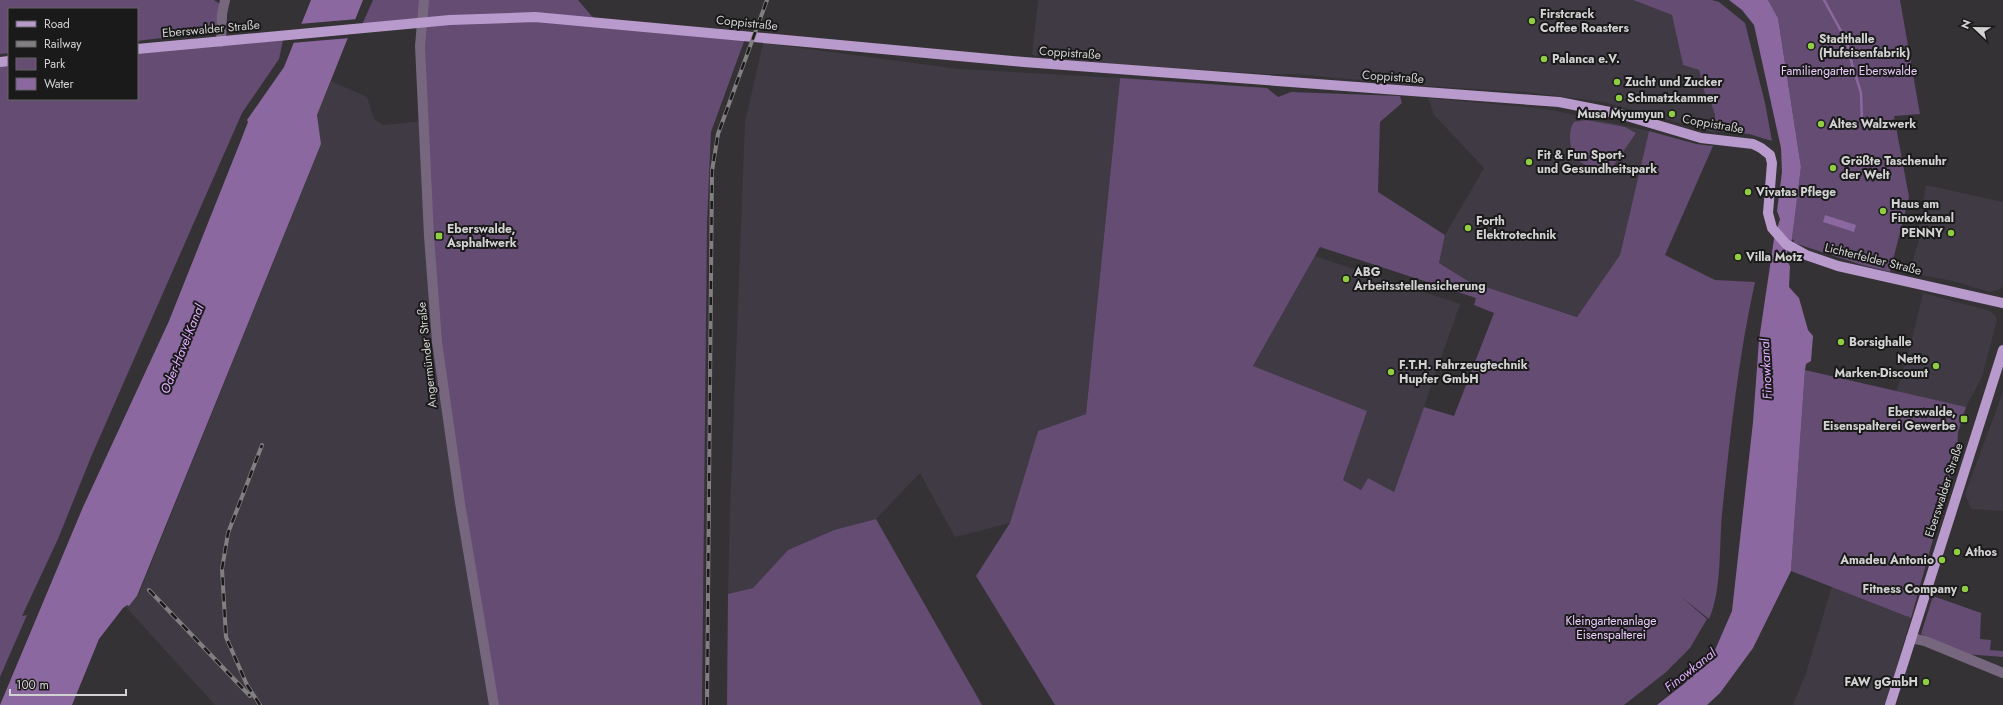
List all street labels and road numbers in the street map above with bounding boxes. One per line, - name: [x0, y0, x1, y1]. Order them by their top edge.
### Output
- street label: Coppistraße: [715, 11, 779, 35]
- street label: Eberswalder Straße: [161, 16, 261, 42]
- street label: Coppistraße: [1038, 42, 1102, 64]
- street label: Coppistraße: [1361, 66, 1425, 88]
- street label: Coppistraße: [1681, 110, 1745, 138]
- street label: Lichterfelder Straße: [1823, 238, 1923, 280]
- street label: Angermünder Straße: [412, 301, 442, 409]
- street label: Eberswalder Straße: [1920, 440, 1968, 540]

